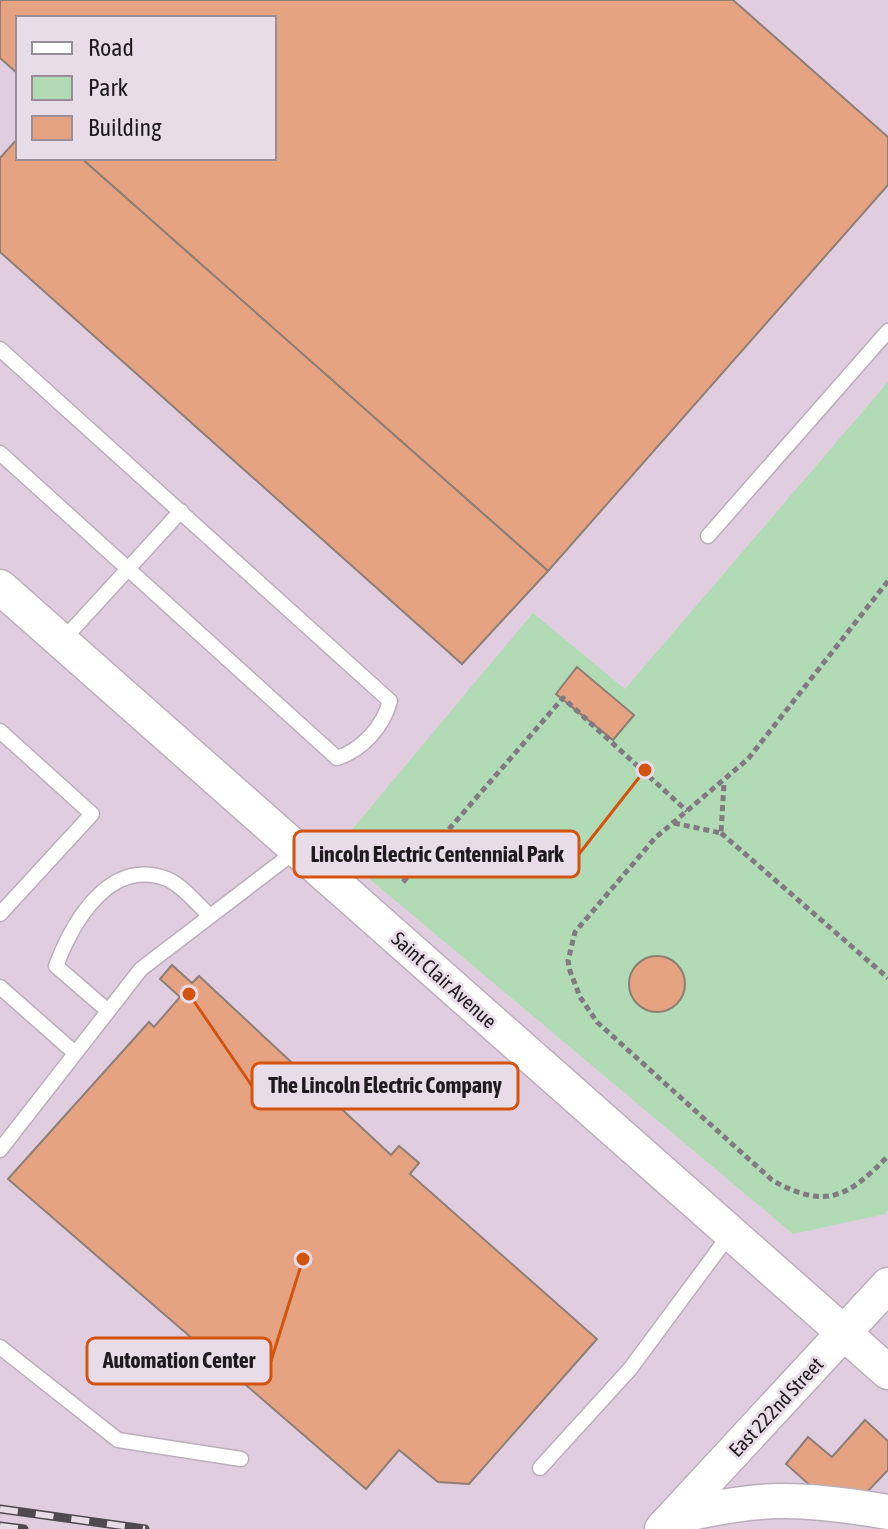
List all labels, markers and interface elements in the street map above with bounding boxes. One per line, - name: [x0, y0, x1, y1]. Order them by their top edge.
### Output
- legend: [16, 16, 276, 160]
- text: Road: [88, 34, 134, 61]
- text: Park: [88, 74, 129, 101]
- text: Building: [88, 114, 162, 141]
- callout: Lincoln Electric Centennial Park: [294, 831, 579, 877]
- text: Lincoln Electric Centennial Park: [310, 841, 564, 867]
- street label: Saint Clair Avenue: [387, 927, 501, 1033]
- callout: The Lincoln Electric Company: [252, 1063, 518, 1109]
- text: The Lincoln Electric Company: [268, 1072, 502, 1098]
- callout: Automation Center: [87, 1338, 271, 1384]
- text: Automation Center: [102, 1347, 256, 1373]
- street label: East 222nd Street: [724, 1352, 828, 1461]

